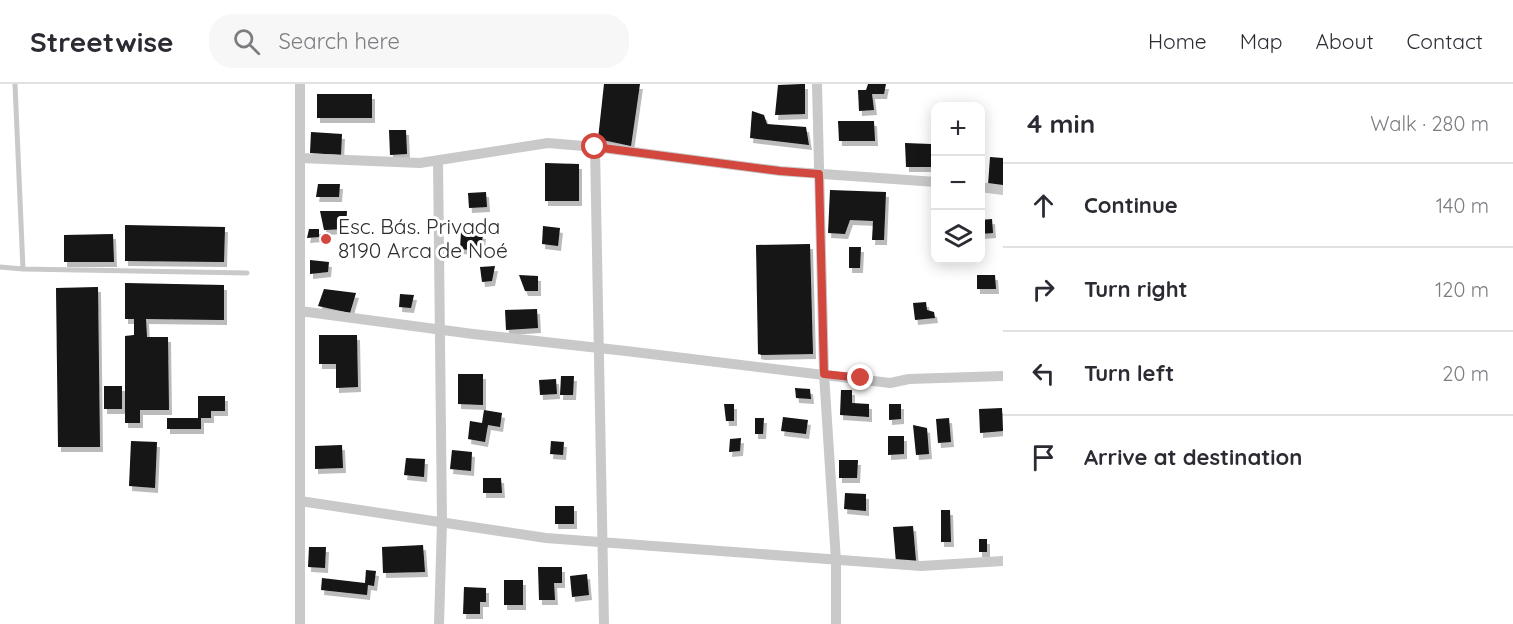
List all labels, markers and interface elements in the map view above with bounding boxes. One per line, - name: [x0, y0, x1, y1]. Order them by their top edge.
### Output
- search box: [209, 14, 629, 68]
- text: Streetwise: [30, 24, 173, 59]
- icon: search: [230, 25, 263, 58]
- text: Search here: [278, 27, 400, 55]
- text: Home: [1148, 28, 1207, 54]
- text: Map: [1240, 28, 1283, 54]
- text: About: [1316, 28, 1374, 54]
- text: Contact: [1407, 28, 1483, 54]
- map controls: [931, 102, 985, 264]
- button: +: [931, 102, 985, 156]
- text: 4 min: [1027, 107, 1095, 140]
- text: Walk · 280 m: [1370, 111, 1489, 136]
- route start: [581, 133, 607, 159]
- button: −: [931, 156, 985, 210]
- icon: ahead: [1027, 189, 1060, 222]
- text: Continue: [1084, 191, 1178, 219]
- text: 140 m: [1436, 193, 1489, 218]
- button: layers: [931, 210, 985, 264]
- place label: Esc. Bás. Privada 8190 Arca de Noé: [338, 213, 508, 263]
- marker: Esc. Bás. Privada 8190 Arca de Noé: [319, 232, 333, 246]
- icon: right: [1027, 273, 1060, 306]
- text: Turn right: [1084, 275, 1188, 303]
- text: 120 m: [1435, 277, 1489, 302]
- icon: left: [1027, 357, 1060, 390]
- text: Turn left: [1084, 359, 1174, 387]
- text: 20 m: [1442, 361, 1489, 386]
- route end: [847, 364, 873, 390]
- icon: arrive: [1027, 441, 1060, 474]
- text: Arrive at destination: [1084, 443, 1302, 471]

